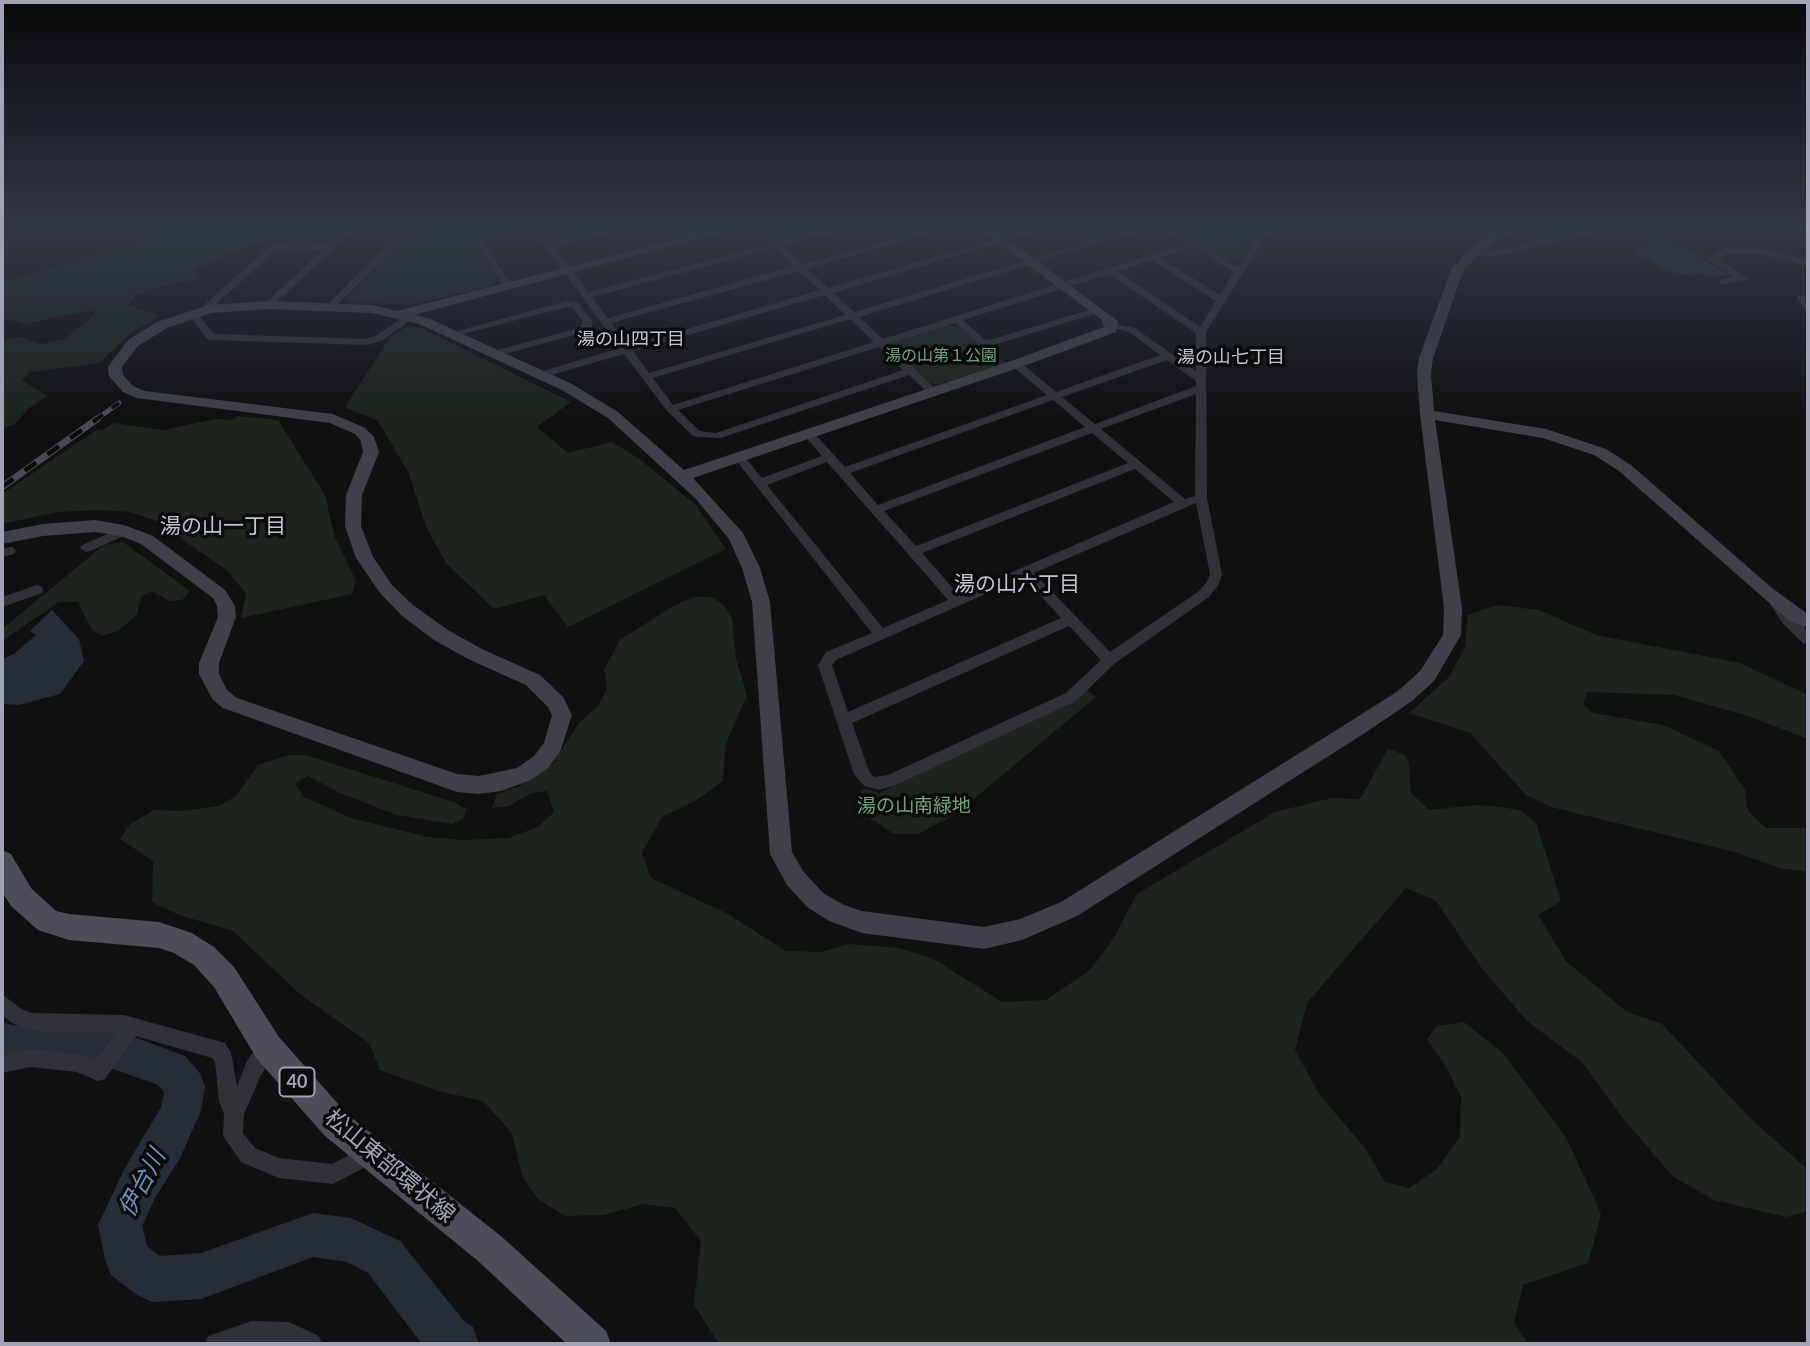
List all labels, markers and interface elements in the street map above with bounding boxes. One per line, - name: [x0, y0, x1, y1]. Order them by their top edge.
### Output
- district label: 湯の山四丁目: [577, 328, 685, 350]
- park label: 湯の山第１公園: [885, 346, 997, 366]
- district label: 湯の山七丁目: [1177, 346, 1285, 368]
- district label: 湯の山一丁目: [160, 513, 286, 539]
- district label: 湯の山六丁目: [954, 571, 1080, 597]
- park label: 湯の山南緑地: [857, 795, 971, 817]
- road number: 40: [280, 1068, 314, 1097]
- street label: 松山東部環状線: [319, 1104, 461, 1228]
- water label: 伊台川: [112, 1144, 172, 1222]

